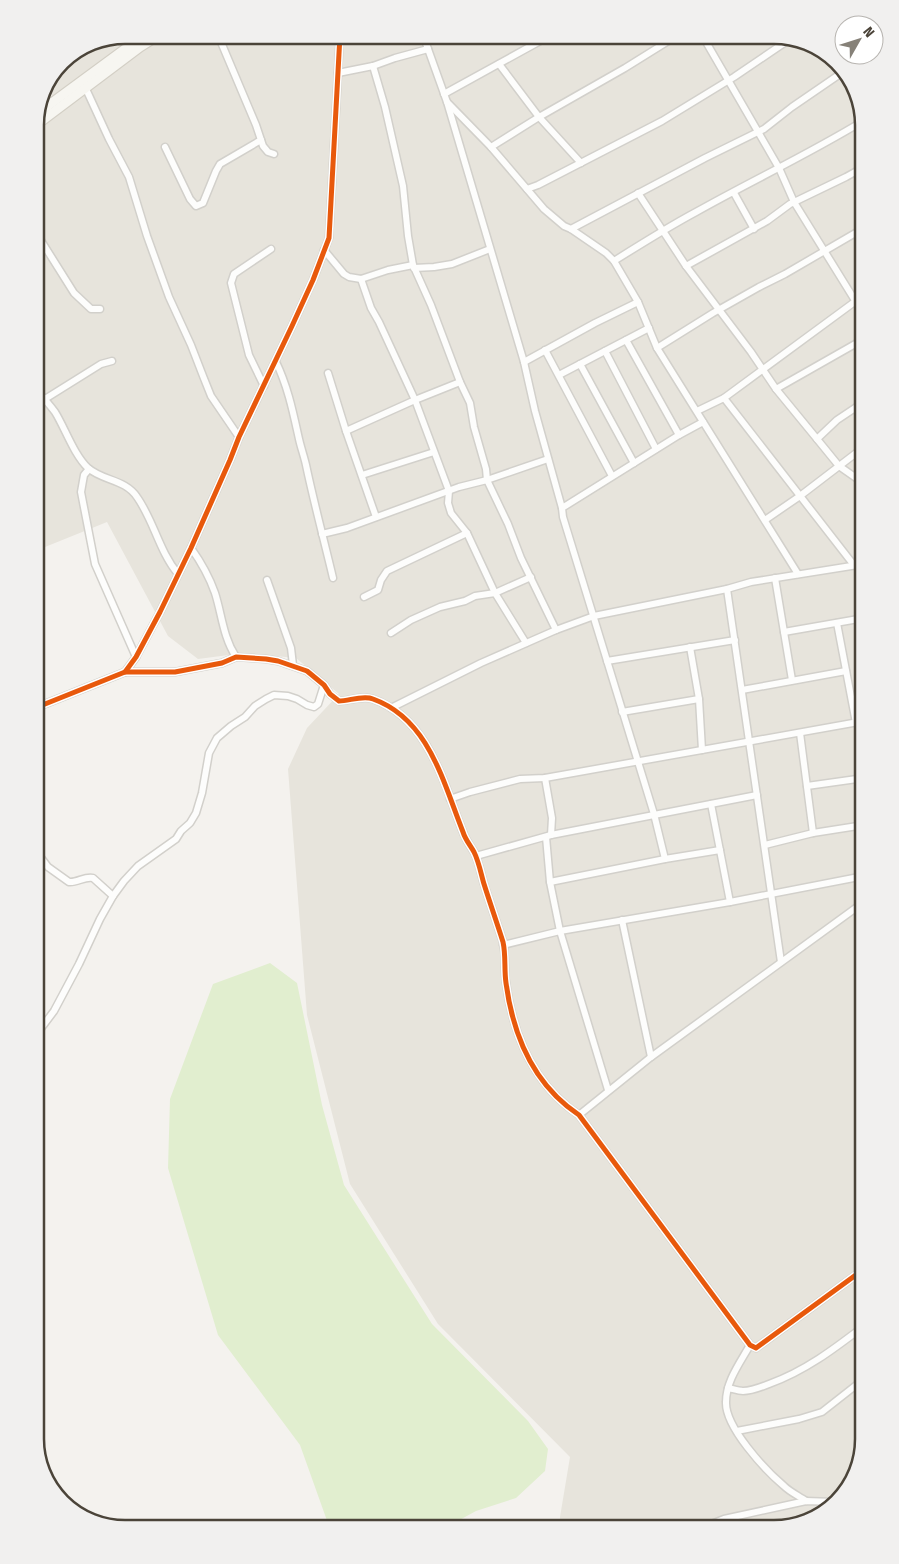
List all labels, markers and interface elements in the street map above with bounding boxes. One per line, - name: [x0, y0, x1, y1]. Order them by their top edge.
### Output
- north arrow: [834, 15, 884, 65]
- text: N: [859, 24, 878, 41]

